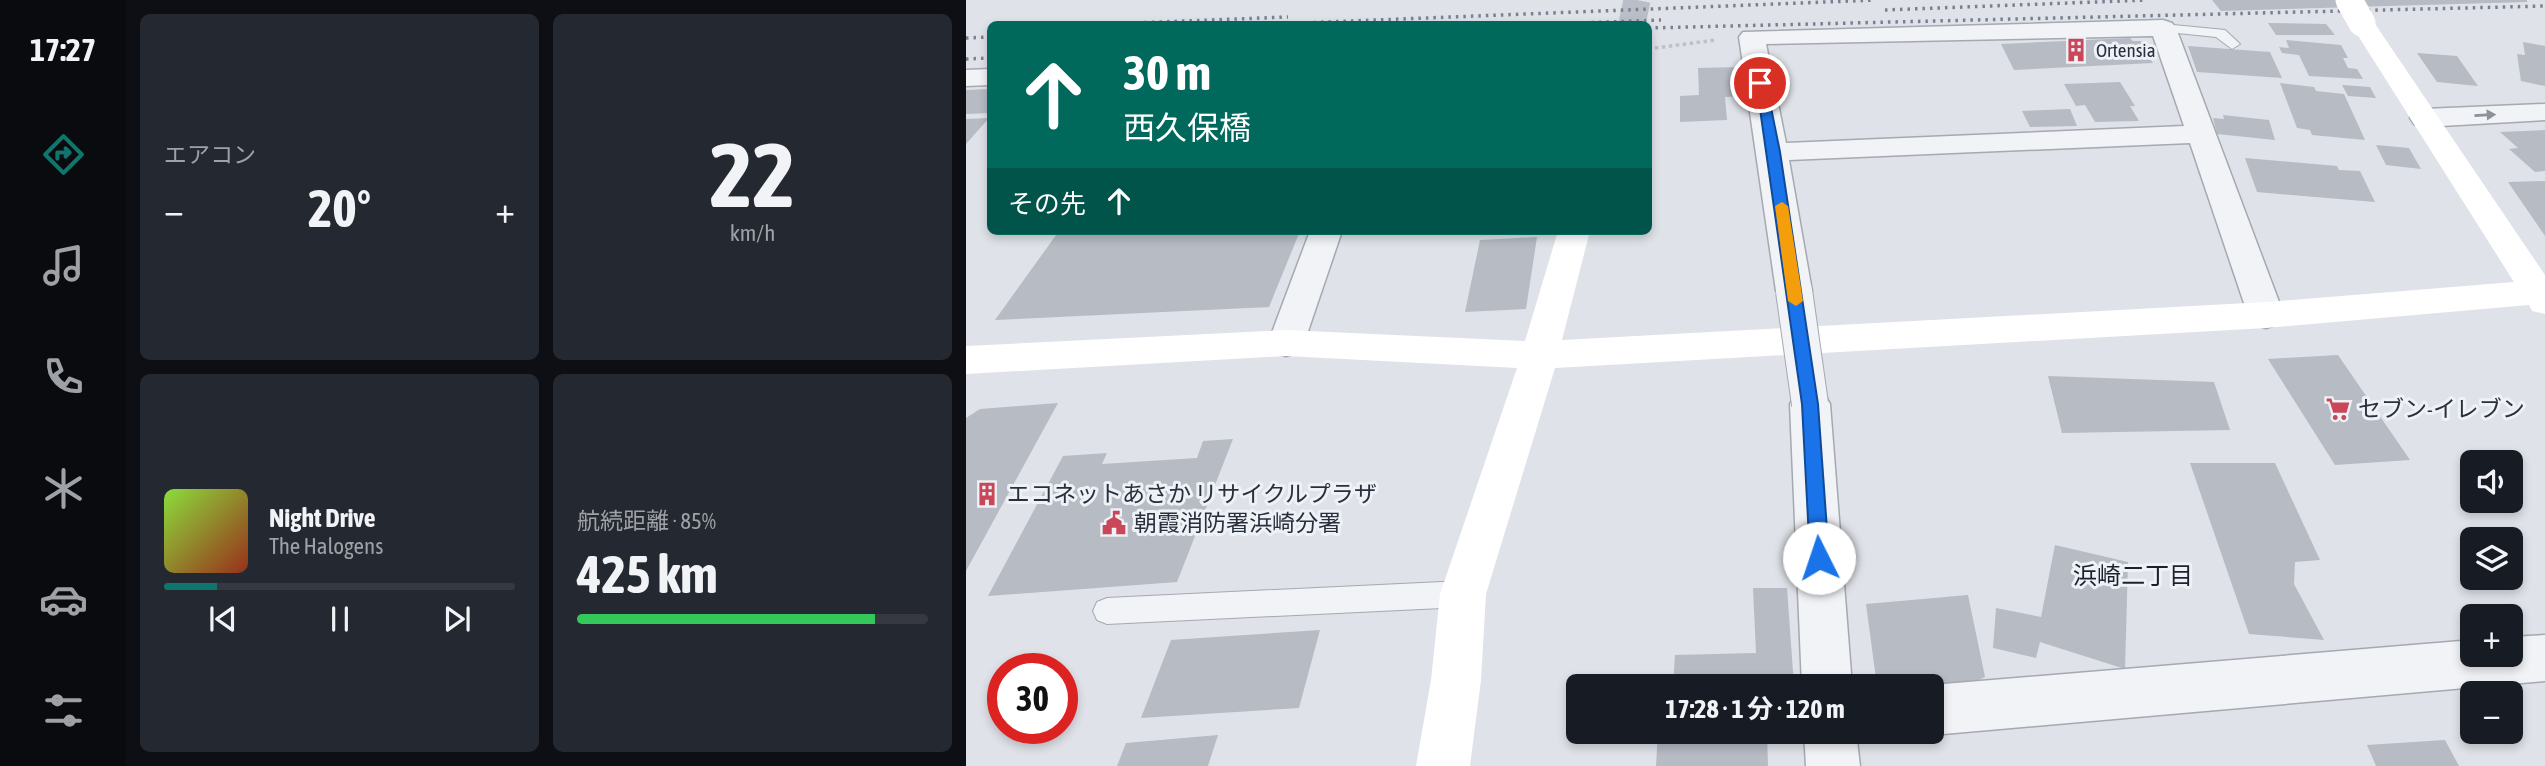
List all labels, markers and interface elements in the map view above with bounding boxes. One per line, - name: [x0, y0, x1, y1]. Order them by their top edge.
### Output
- text: 17:27: [30, 31, 96, 68]
- building icon: Ortensia: [2062, 36, 2090, 64]
- place label: Ortensia: [2096, 39, 2156, 61]
- text: 30 m: [1123, 44, 1211, 100]
- icon: ahead: [1008, 49, 1099, 140]
- pin: [1730, 53, 1790, 113]
- icon: arrive: [1741, 64, 1779, 102]
- text: 西久保橋: [1123, 109, 1251, 146]
- one-way arrow: [2474, 110, 2496, 121]
- text: 22: [710, 122, 795, 226]
- icon: directions: [39, 130, 88, 179]
- text: エアコン: [164, 142, 256, 168]
- text: 20°: [308, 178, 371, 238]
- icon: ahead: [1100, 182, 1138, 220]
- text: −: [164, 188, 184, 231]
- text: +: [495, 188, 515, 231]
- text: その先: [1008, 189, 1086, 219]
- text: km/h: [730, 220, 775, 246]
- icon: music: [39, 241, 88, 290]
- icon: phone: [39, 352, 88, 401]
- supermarket icon: セブン-イレブン: [2324, 395, 2352, 423]
- place label: セブン-イレブン: [2358, 396, 2525, 422]
- map controls: [2460, 450, 2523, 744]
- button: sound: [2460, 450, 2523, 513]
- icon: climate: [39, 464, 88, 513]
- building icon: エコネットあさか リサイクルプラザ: [973, 480, 1001, 508]
- place label: エコネットあさか リサイクルプラザ: [1007, 481, 1377, 507]
- text: Night Drive: [269, 503, 376, 533]
- text: 航続距離 · 85%: [577, 508, 716, 534]
- public building icon: 朝霞消防署浜崎分署: [1100, 509, 1128, 537]
- place label: 朝霞消防署浜崎分署: [1134, 510, 1341, 536]
- position arrow: [1782, 521, 1856, 595]
- button: layers: [2460, 527, 2523, 590]
- text: The Halogens: [269, 533, 383, 559]
- text: 425 km: [577, 544, 718, 604]
- district label: 浜崎二丁目: [2073, 562, 2193, 589]
- icon: car: [39, 575, 88, 624]
- icon: previous: [204, 600, 242, 638]
- icon: pause: [321, 600, 359, 638]
- icon: next: [438, 600, 476, 638]
- button: +: [2460, 604, 2523, 667]
- speed limit sign: 30: [987, 653, 1078, 744]
- button: −: [2460, 681, 2523, 744]
- icon: filters: [39, 686, 88, 735]
- text: 17:28 · 1 分 · 120 m: [1665, 694, 1845, 724]

